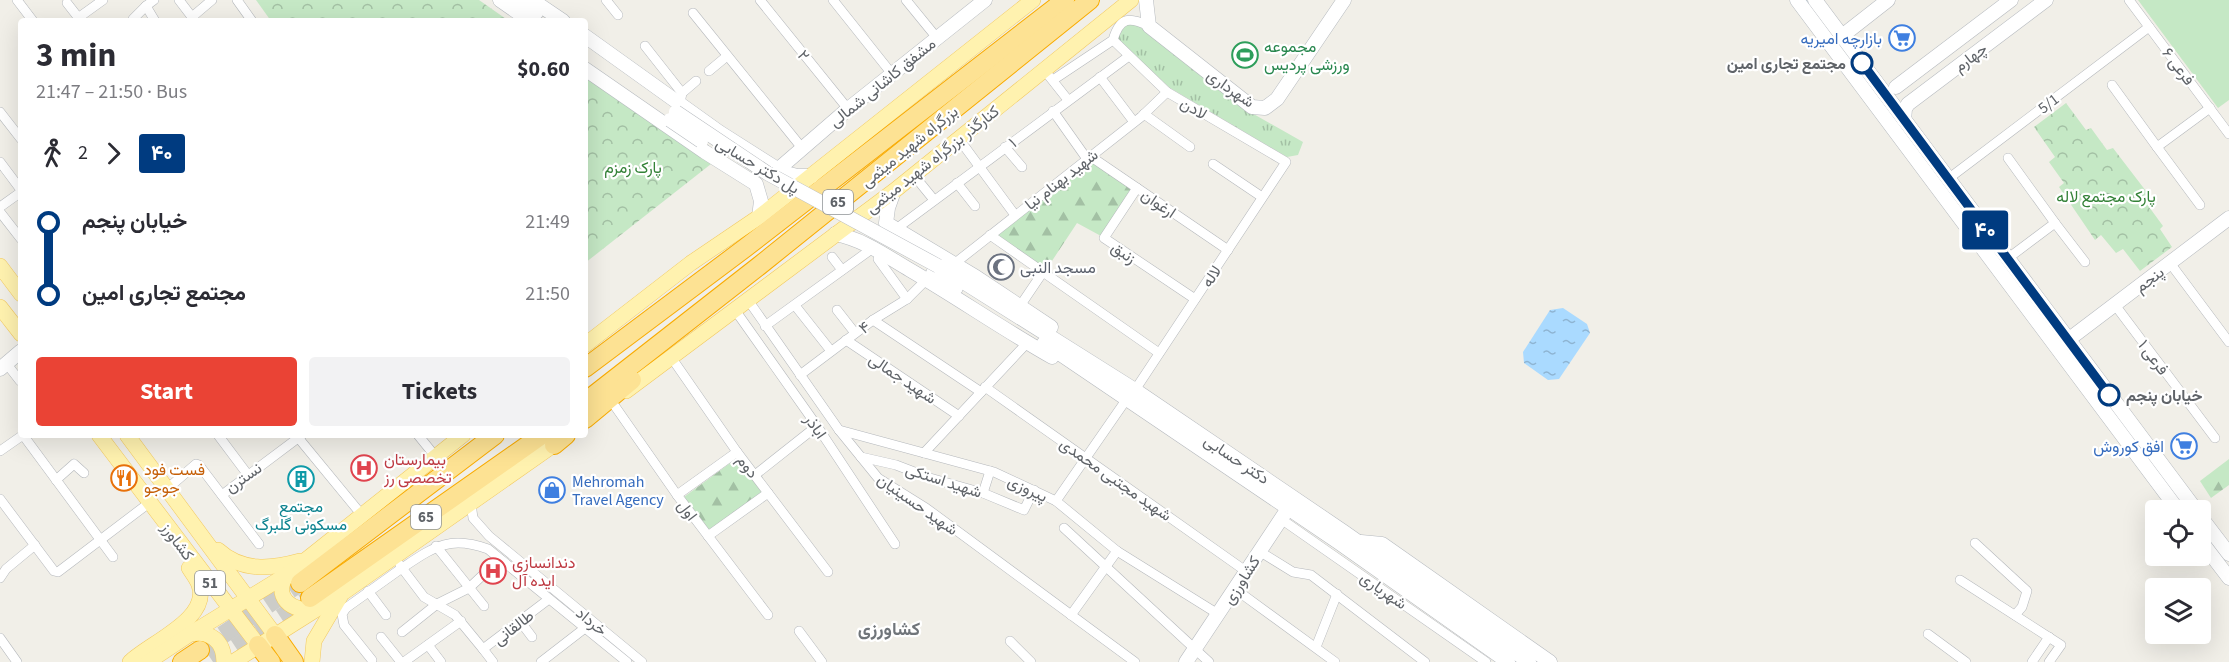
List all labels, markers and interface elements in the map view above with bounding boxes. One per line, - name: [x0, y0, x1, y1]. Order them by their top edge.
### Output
- supermarket icon: بازارچه امیریه: [1887, 23, 1917, 53]
- place label: بازارچه امیریه: [1801, 28, 1882, 50]
- text: 3 min: [36, 32, 116, 79]
- street label: مشفق کاشانی شمالی: [825, 33, 941, 133]
- place label: مجموعه ورزشی پردیس: [1264, 36, 1350, 76]
- street label: چهارم: [1949, 38, 1992, 78]
- sports icon: مجموعه ورزشی پردیس: [1230, 40, 1260, 70]
- street label: فرعی ۶: [2157, 43, 2200, 90]
- street label: ۲: [792, 45, 814, 66]
- marker: مجتمع تجاری امین: [1851, 52, 1873, 74]
- text: $0.60: [517, 53, 570, 85]
- place label: مجتمع تجاری امین: [1727, 53, 1846, 75]
- street label: شهرداری: [1202, 64, 1259, 113]
- text: 21:47 – 21:50 · Bus: [36, 78, 187, 106]
- street label: 5/1: [2033, 89, 2064, 119]
- street label: لادن: [1176, 92, 1211, 125]
- street label: بزرگراه شهید میثمی: [856, 101, 963, 193]
- street label: کنارگذر بزرگراه شهید میثمی: [861, 101, 1004, 219]
- street label: پل دکتر حسابی: [711, 132, 804, 200]
- street label: ۱: [1004, 133, 1021, 153]
- icon: walk: [36, 137, 69, 170]
- icon: forward: [97, 137, 130, 170]
- text: ۴۰: [151, 138, 173, 168]
- text: 2: [78, 139, 88, 167]
- street label: شهید بهنام نیا: [1020, 144, 1103, 215]
- park label: پارک زمزم: [604, 157, 662, 179]
- street label: ارغوان: [1137, 184, 1180, 224]
- park label: پارک مجتمع لاله: [2056, 186, 2156, 208]
- road number: 65: [823, 190, 853, 214]
- text: خیابان پنجم: [82, 205, 187, 237]
- text: 21:49: [525, 208, 570, 236]
- line badge: ۴۰: [1958, 210, 2012, 250]
- text: ۴۰: [1974, 215, 1996, 245]
- street label: زنبق: [1107, 236, 1140, 269]
- mosque icon: مسجد النبی: [986, 252, 1016, 282]
- place label: مسجد النبی: [1020, 257, 1096, 279]
- street label: لاله: [1197, 261, 1227, 292]
- street label: پنجم: [2130, 262, 2169, 298]
- text: مجتمع تجاری امین: [82, 277, 246, 309]
- text: 21:50: [525, 280, 570, 308]
- street label: ۴: [854, 316, 875, 339]
- street label: فرعی ۱: [2133, 335, 2174, 380]
- street label: شهید جمالی: [864, 348, 941, 410]
- button: Start: [36, 357, 297, 426]
- button: Tickets: [309, 357, 570, 426]
- marker: خیابان پنجم: [2098, 384, 2120, 406]
- place label: خیابان پنجم: [2126, 385, 2203, 407]
- street label: اباذر: [798, 409, 832, 443]
- street label: دکتر حسابی: [1199, 430, 1274, 490]
- supermarket icon: افق کوروش: [2169, 431, 2199, 461]
- street label: شهید مجتبی محمدی: [1055, 433, 1176, 527]
- place label: افق کوروش: [2093, 436, 2164, 458]
- place label: بیمارستان تخصصی رز: [383, 449, 452, 489]
- street label: دوم: [731, 450, 763, 483]
- hospital icon: بیمارستان تخصصی رز: [349, 453, 379, 483]
- street label: نسترن: [221, 457, 266, 498]
- street label: شهید استکی: [903, 458, 985, 504]
- place label: فست فود جوجو: [144, 459, 205, 499]
- restaurant icon: فست فود جوجو: [109, 463, 139, 493]
- building icon: مجتمع مسکونی گلبرگ: [286, 464, 316, 494]
- street label: شهید حسینیان: [872, 469, 962, 541]
- street label: پیروزی: [1004, 470, 1051, 508]
- place label: Mehromah Travel Agency: [572, 471, 664, 511]
- shop icon: Mehromah Travel Agency: [537, 475, 567, 505]
- place label: مجتمع مسکونی گلبرگ: [255, 496, 347, 536]
- street label: اول: [672, 496, 702, 526]
- map controls: [2145, 500, 2211, 644]
- button: locate: [2145, 500, 2211, 566]
- road number: 65: [411, 505, 441, 529]
- street label: کشاورز: [155, 517, 199, 565]
- place label: دندانسازی ایده آل: [512, 552, 575, 592]
- street label: کشاورزی: [1218, 552, 1266, 609]
- hospital icon: دندانسازی ایده آل: [478, 556, 508, 586]
- street label: شهریاری: [1356, 567, 1411, 615]
- road number: 51: [195, 571, 225, 595]
- button: layers: [2145, 578, 2211, 644]
- street label: خرداد: [571, 602, 612, 641]
- street label: طالقانی: [489, 605, 539, 651]
- district label: کشاورزی: [858, 617, 920, 642]

